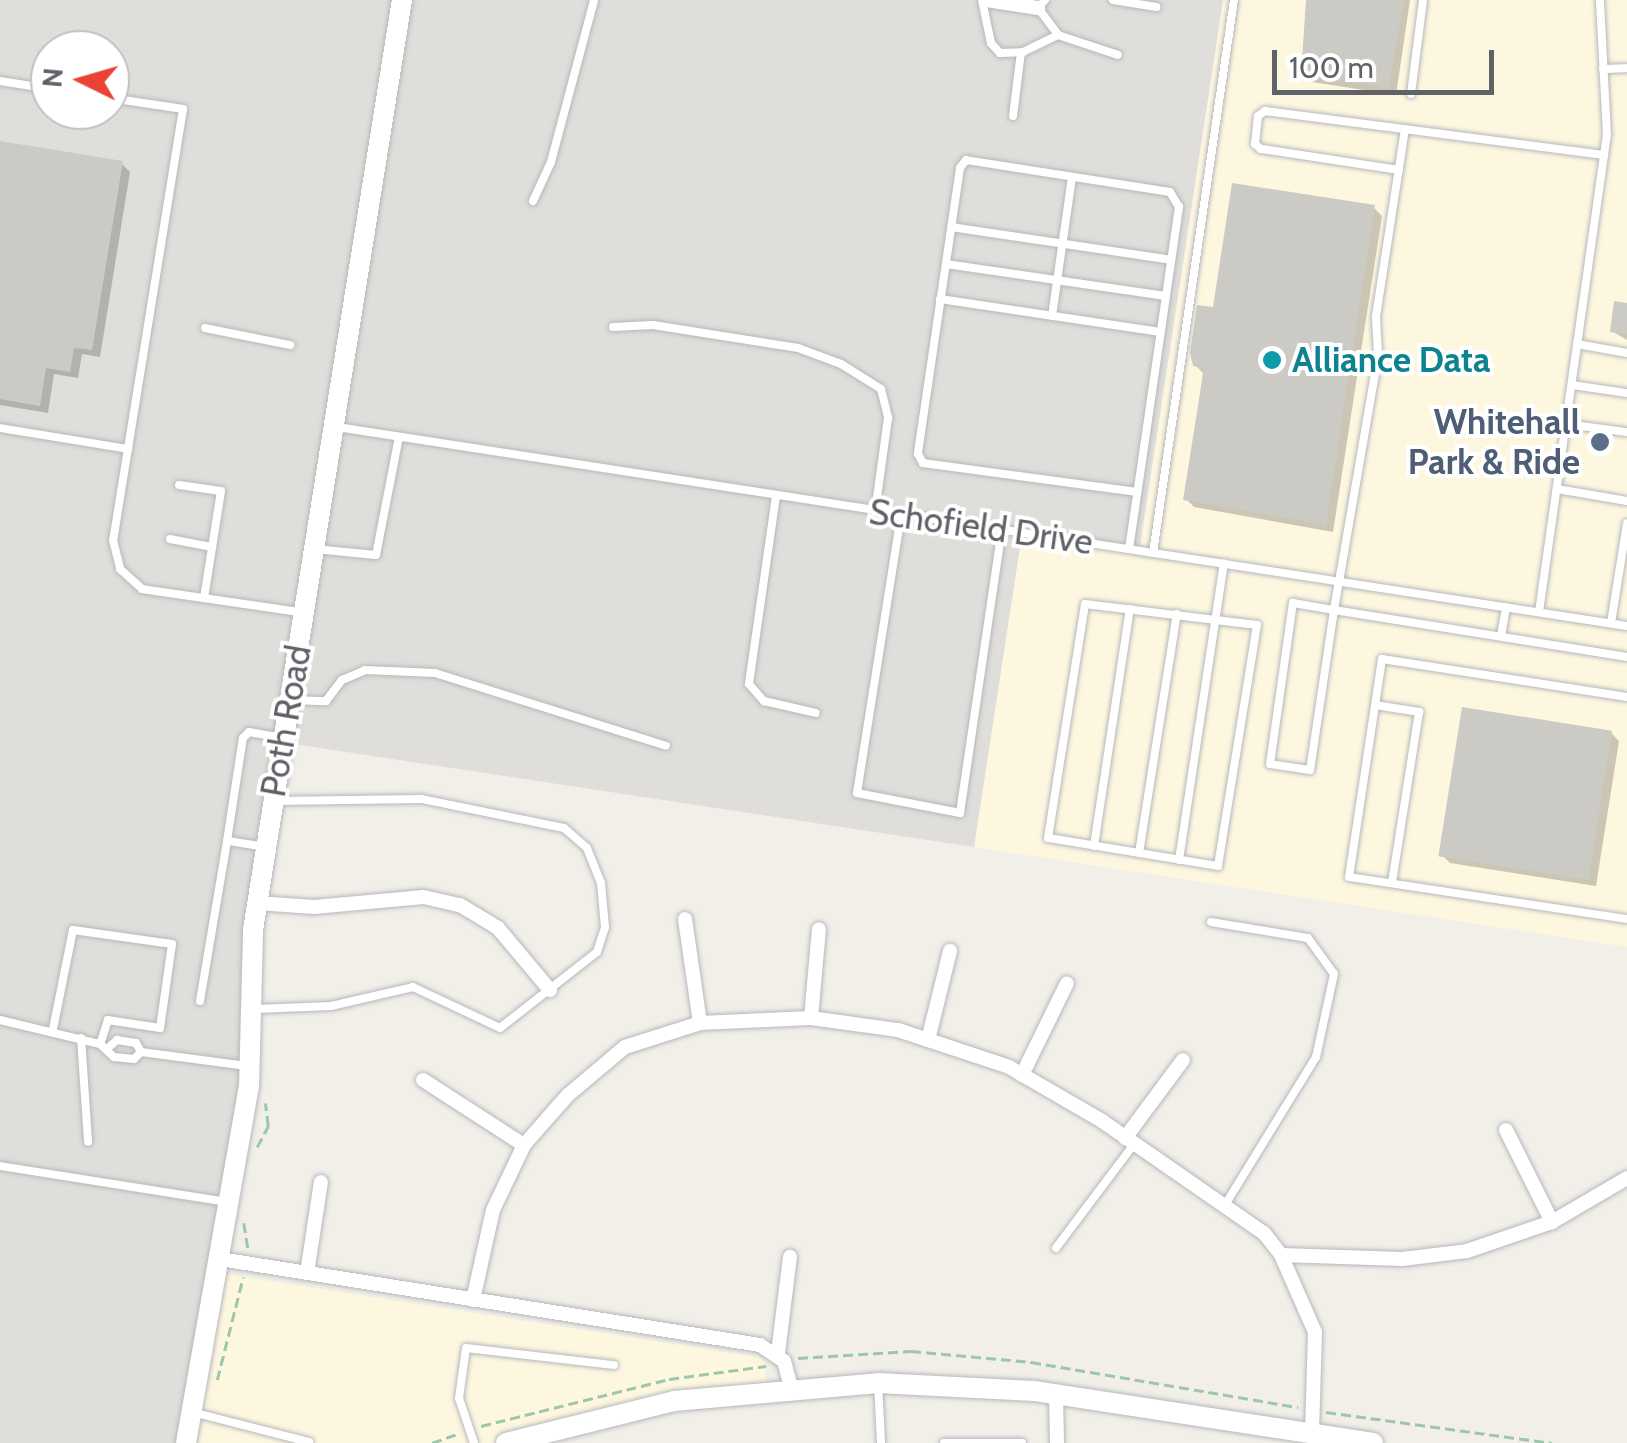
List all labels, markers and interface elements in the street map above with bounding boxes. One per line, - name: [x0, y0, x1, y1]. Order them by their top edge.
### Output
- north arrow: [30, 30, 130, 130]
- scale bar: [1277, 30, 1500, 92]
- text: 100 m: [1289, 49, 1374, 86]
- text: N: [34, 66, 70, 89]
- place label: Alliance Data: [1292, 339, 1490, 381]
- marker: Alliance Data: [1261, 349, 1283, 371]
- place label: Whitehall Park & Ride: [1408, 401, 1580, 483]
- marker: Whitehall Park & Ride: [1589, 431, 1611, 453]
- street label: Schofield Drive: [867, 491, 1095, 563]
- street label: Poth Road: [252, 642, 320, 800]

